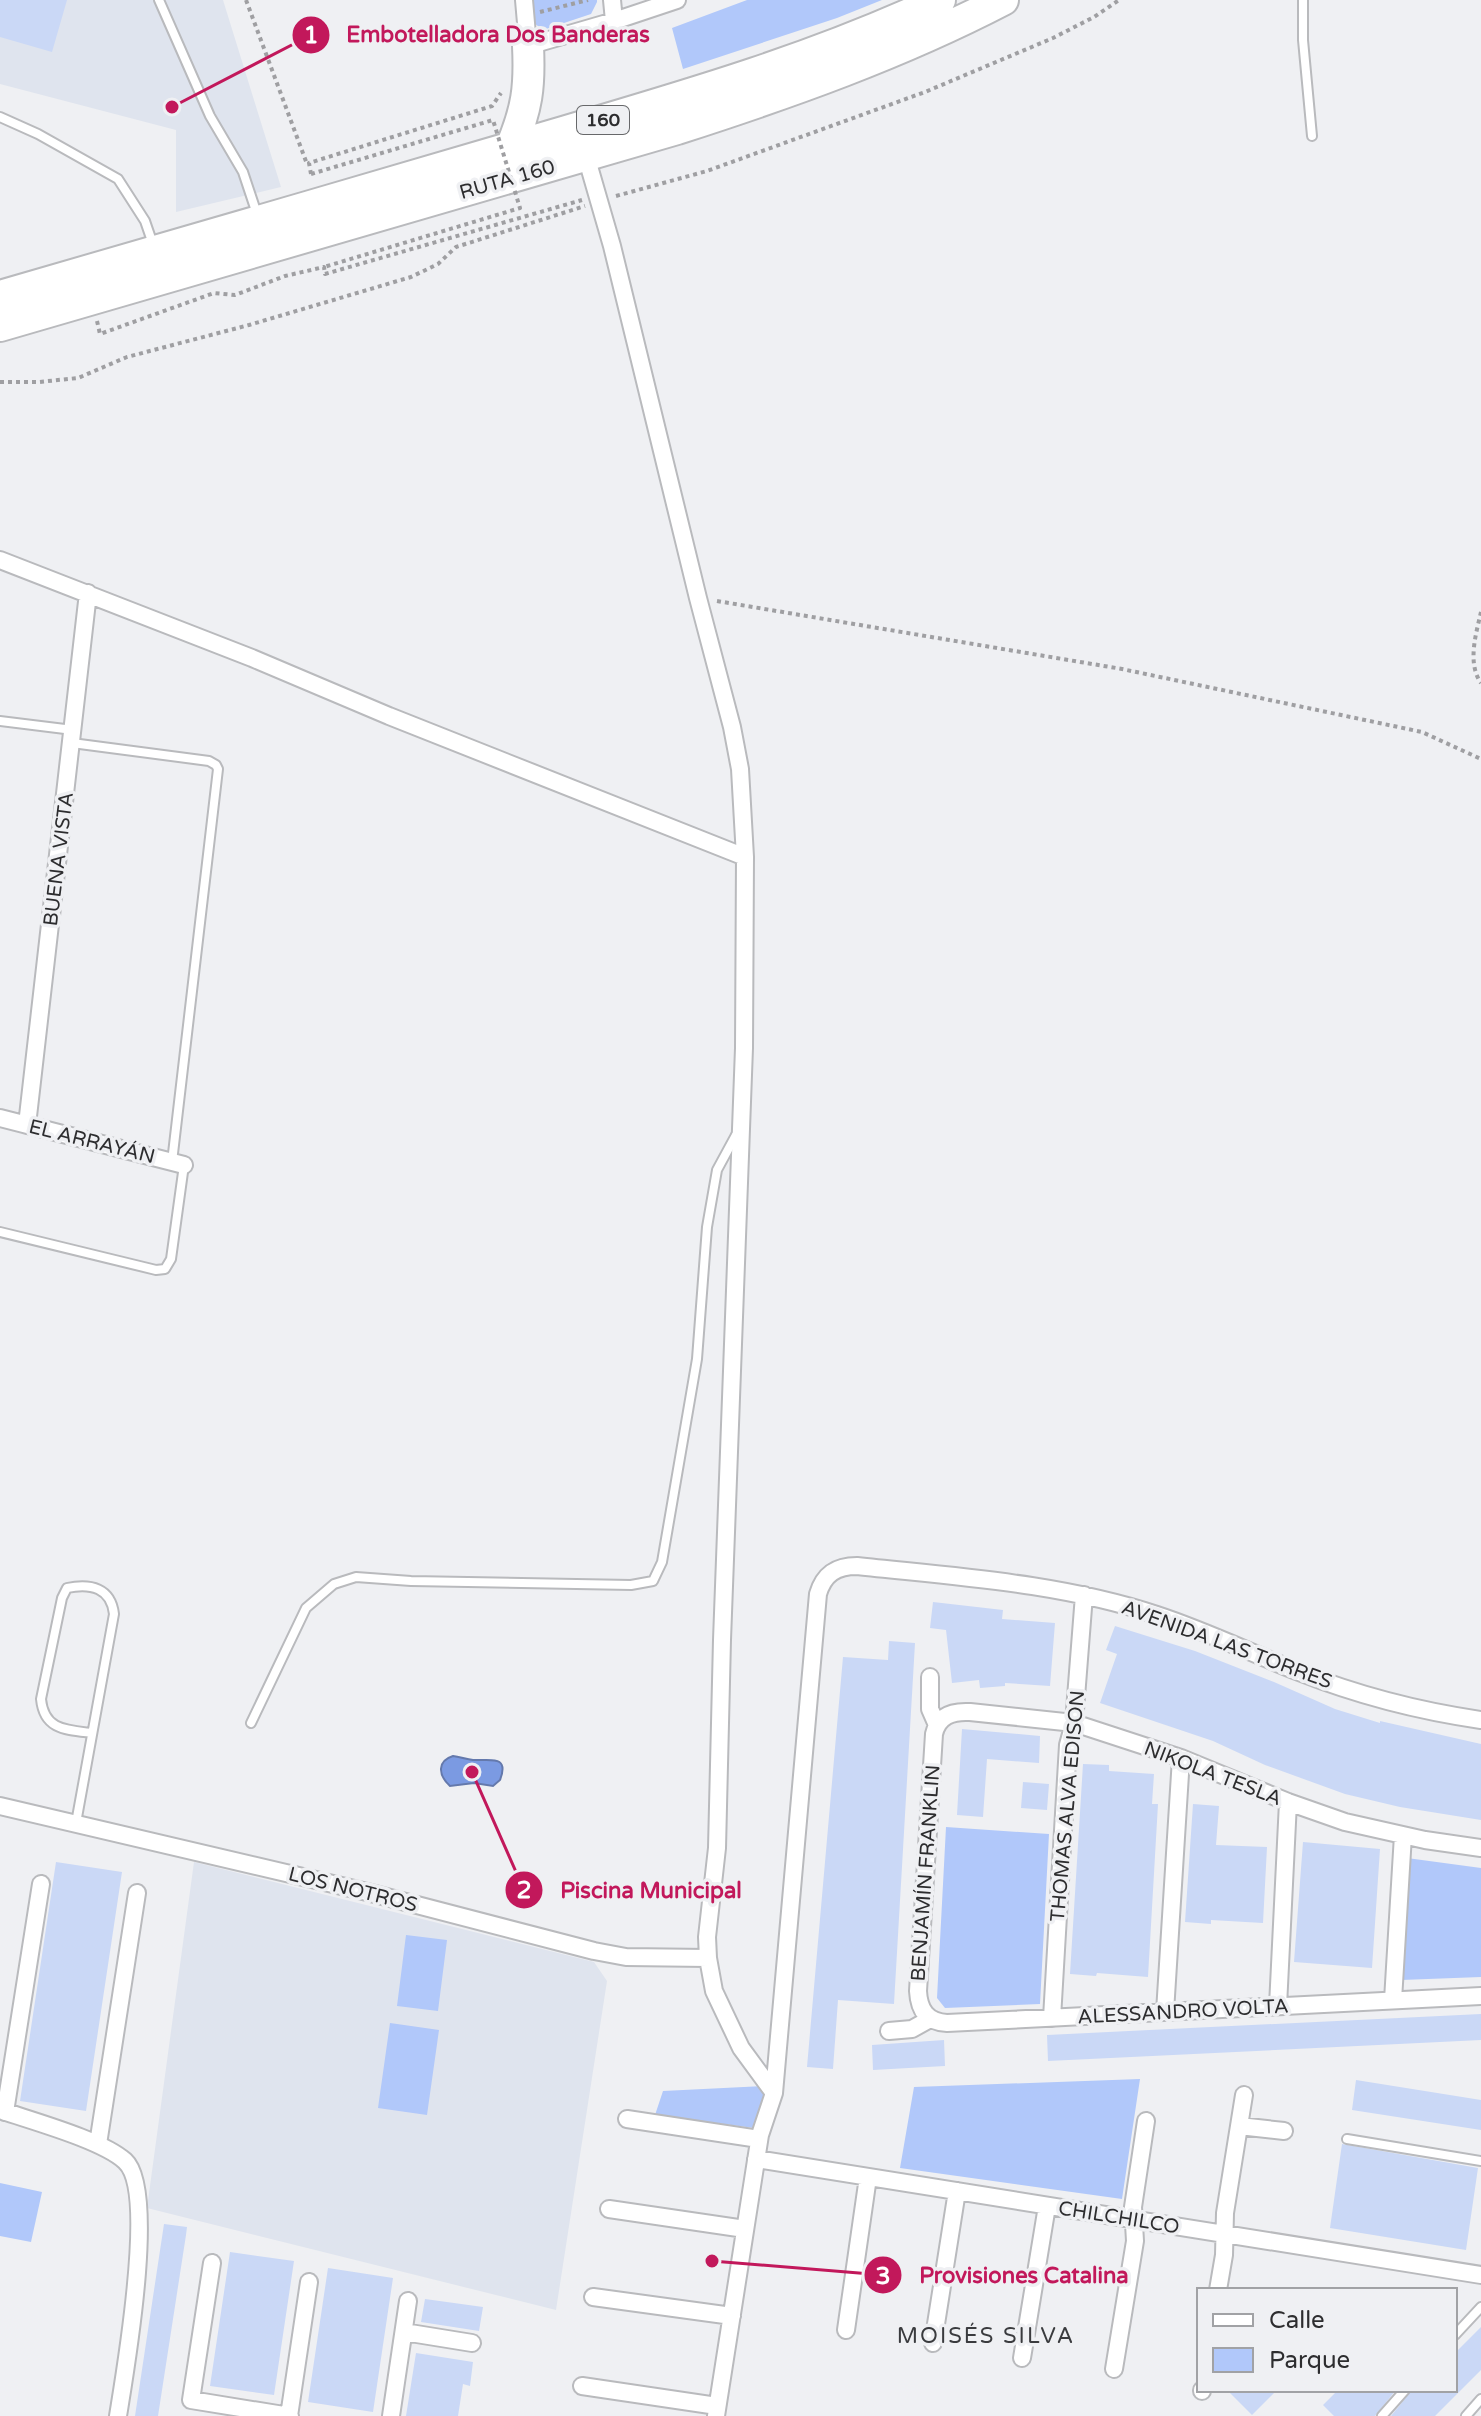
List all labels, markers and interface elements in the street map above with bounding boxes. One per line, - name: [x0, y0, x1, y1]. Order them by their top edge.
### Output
- callout: Embotelladora Dos Banderas: [291, 12, 666, 58]
- text: 1: [303, 21, 319, 50]
- text: Embotelladora Dos Banderas: [346, 22, 650, 48]
- road number: 160: [577, 106, 629, 134]
- street label: RUTA 160: [457, 155, 558, 205]
- street label: BUENA VISTA: [39, 791, 79, 928]
- street label: EL ARRAYÁN: [26, 1114, 158, 1169]
- street label: AVENIDA LAS TORRES: [1118, 1596, 1335, 1694]
- street label: THOMAS ALVA EDISON: [1046, 1690, 1090, 1923]
- street label: NIKOLA TESLA: [1140, 1737, 1285, 1811]
- street label: BENJAMÍN FRANKLIN: [905, 1764, 946, 1982]
- street label: LOS NOTROS: [286, 1862, 420, 1918]
- callout: Piscina Municipal: [504, 1867, 758, 1913]
- text: 2: [516, 1876, 532, 1905]
- text: Piscina Municipal: [560, 1878, 742, 1904]
- street label: ALESSANDRO VOLTA: [1077, 1994, 1289, 2030]
- street label: CHILCHILCO: [1057, 2197, 1181, 2239]
- callout: Provisiones Catalina: [863, 2252, 1145, 2298]
- text: 3: [875, 2262, 891, 2291]
- text: Provisiones Catalina: [919, 2263, 1129, 2289]
- legend: [1197, 2288, 1457, 2392]
- text: Calle: [1269, 2306, 1325, 2335]
- district label: MOISÉS SILVA: [897, 2322, 1075, 2349]
- text: Parque: [1269, 2346, 1350, 2375]

